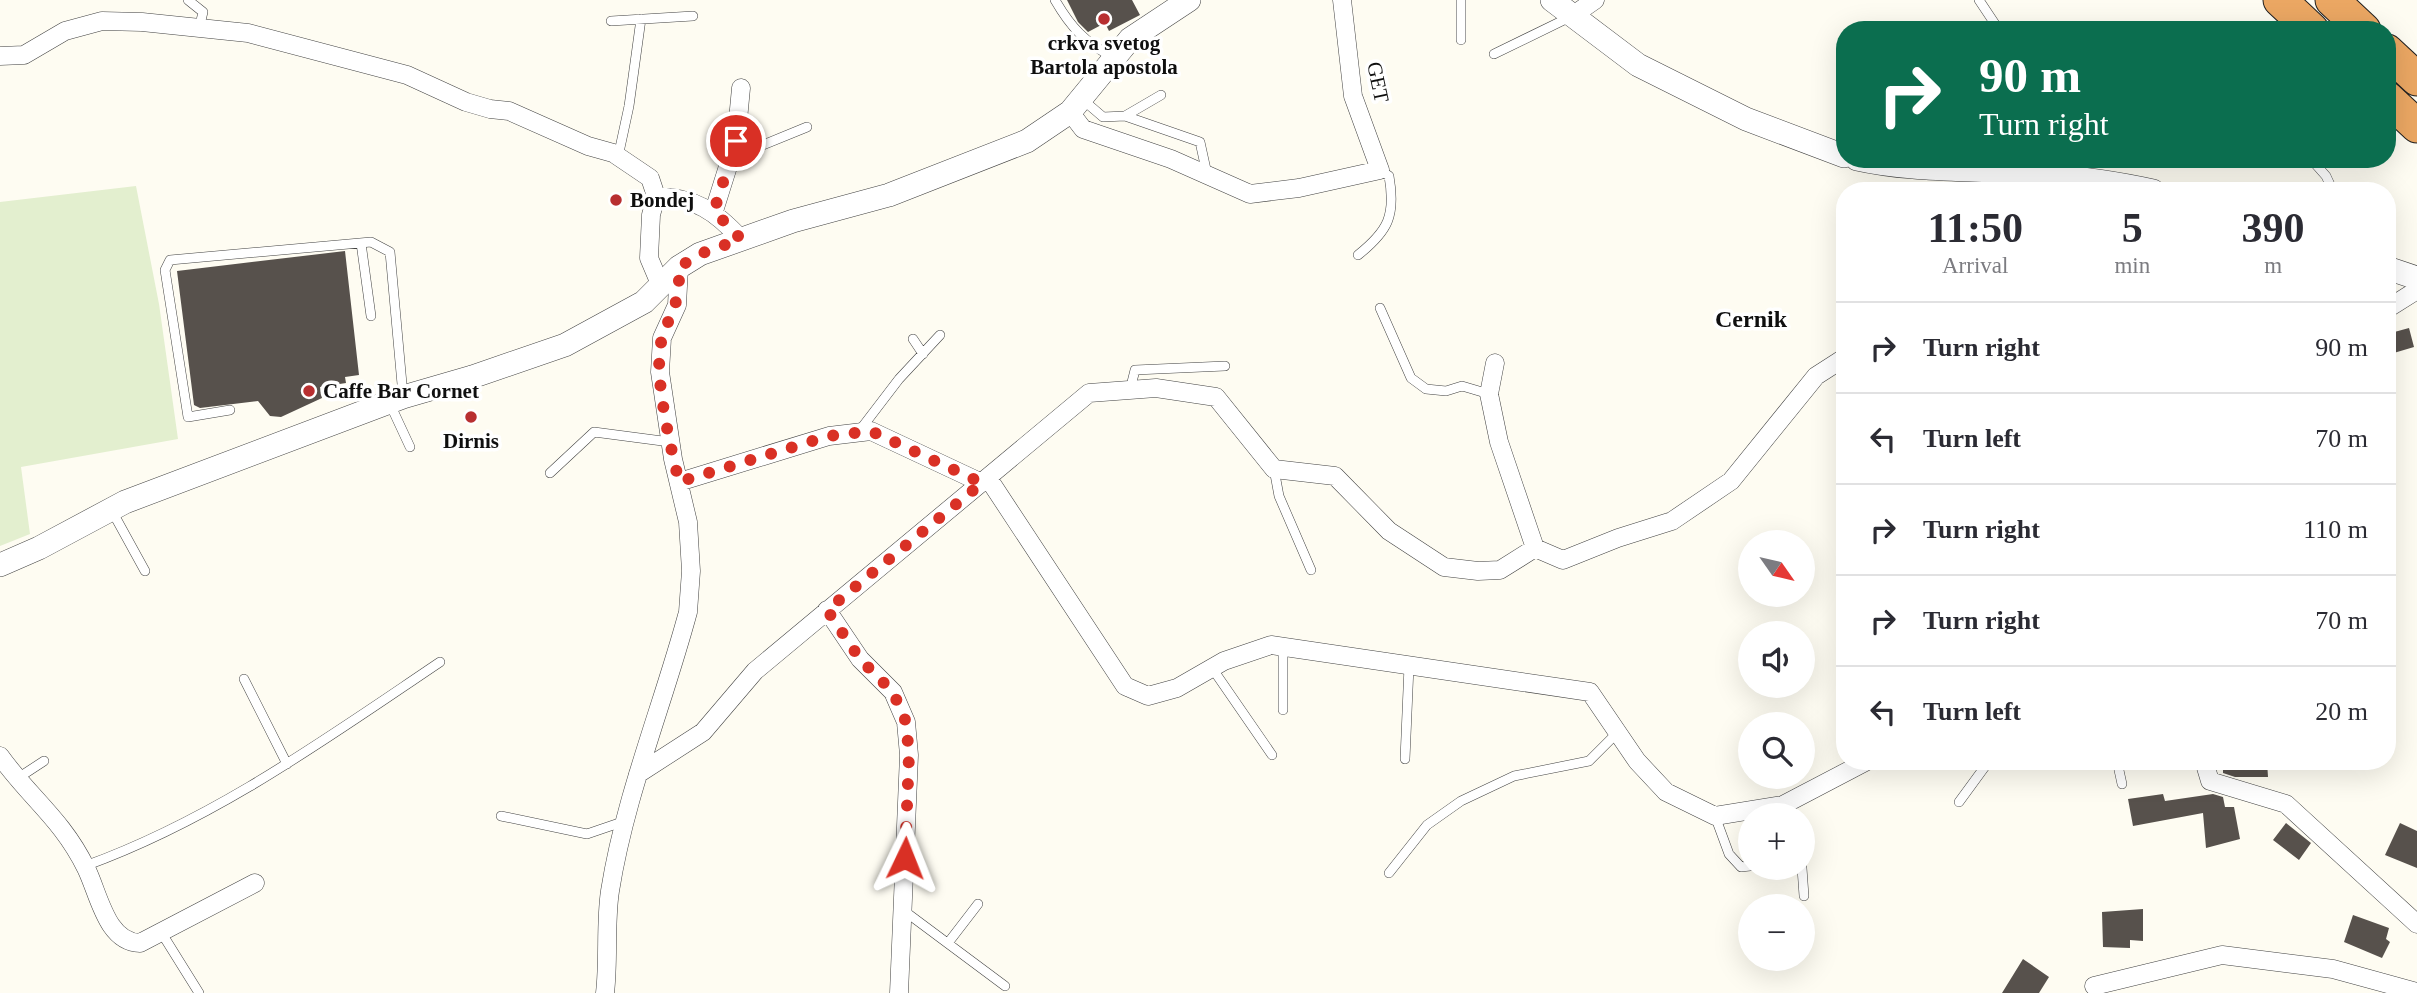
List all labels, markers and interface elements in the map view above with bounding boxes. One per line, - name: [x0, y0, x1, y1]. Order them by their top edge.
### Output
- marker: crkva svetog Bartola apostola: [1096, 11, 1112, 27]
- place label: crkva svetog Bartola apostola: [1030, 31, 1178, 79]
- text: 90 m: [1979, 48, 2081, 103]
- icon: right: [1864, 49, 1955, 140]
- street label: GET: [1362, 60, 1394, 105]
- text: Turn right: [1979, 106, 2109, 142]
- pin: [706, 111, 766, 171]
- icon: arrive: [717, 122, 755, 160]
- place label: Bondej: [630, 188, 694, 212]
- marker: Bondej: [608, 192, 624, 208]
- text: 11:50: [1927, 205, 2023, 251]
- text: 5: [2122, 205, 2143, 251]
- text: 390: [2242, 205, 2305, 251]
- text: Arrival: [1942, 253, 2008, 278]
- text: min: [2114, 253, 2150, 278]
- text: m: [2264, 253, 2282, 278]
- district label: Cernik: [1715, 306, 1788, 332]
- icon: right: [1864, 329, 1902, 367]
- text: Turn right: [1923, 333, 2040, 362]
- text: 90 m: [2315, 333, 2368, 362]
- place label: Caffe Bar Cornet: [323, 379, 479, 403]
- marker: Caffe Bar Cornet: [301, 383, 317, 399]
- marker: Dirnis: [463, 409, 479, 425]
- icon: left: [1864, 420, 1902, 458]
- text: Turn left: [1923, 424, 2021, 453]
- text: 70 m: [2315, 424, 2368, 453]
- place label: Dirnis: [443, 429, 499, 453]
- icon: right: [1864, 511, 1902, 549]
- text: Turn right: [1923, 515, 2040, 544]
- text: 110 m: [2303, 515, 2368, 544]
- north arrow: [1738, 530, 1815, 607]
- map controls: [1738, 530, 1815, 971]
- icon: right: [1864, 602, 1902, 640]
- text: Turn right: [1923, 606, 2040, 635]
- text: 70 m: [2315, 606, 2368, 635]
- button: sound: [1738, 621, 1815, 698]
- icon: left: [1864, 693, 1902, 731]
- text: Turn left: [1923, 697, 2021, 726]
- text: 20 m: [2315, 697, 2368, 726]
- button: search: [1738, 712, 1815, 789]
- button: +: [1738, 803, 1815, 880]
- position arrow: [868, 821, 942, 895]
- button: −: [1738, 894, 1815, 971]

